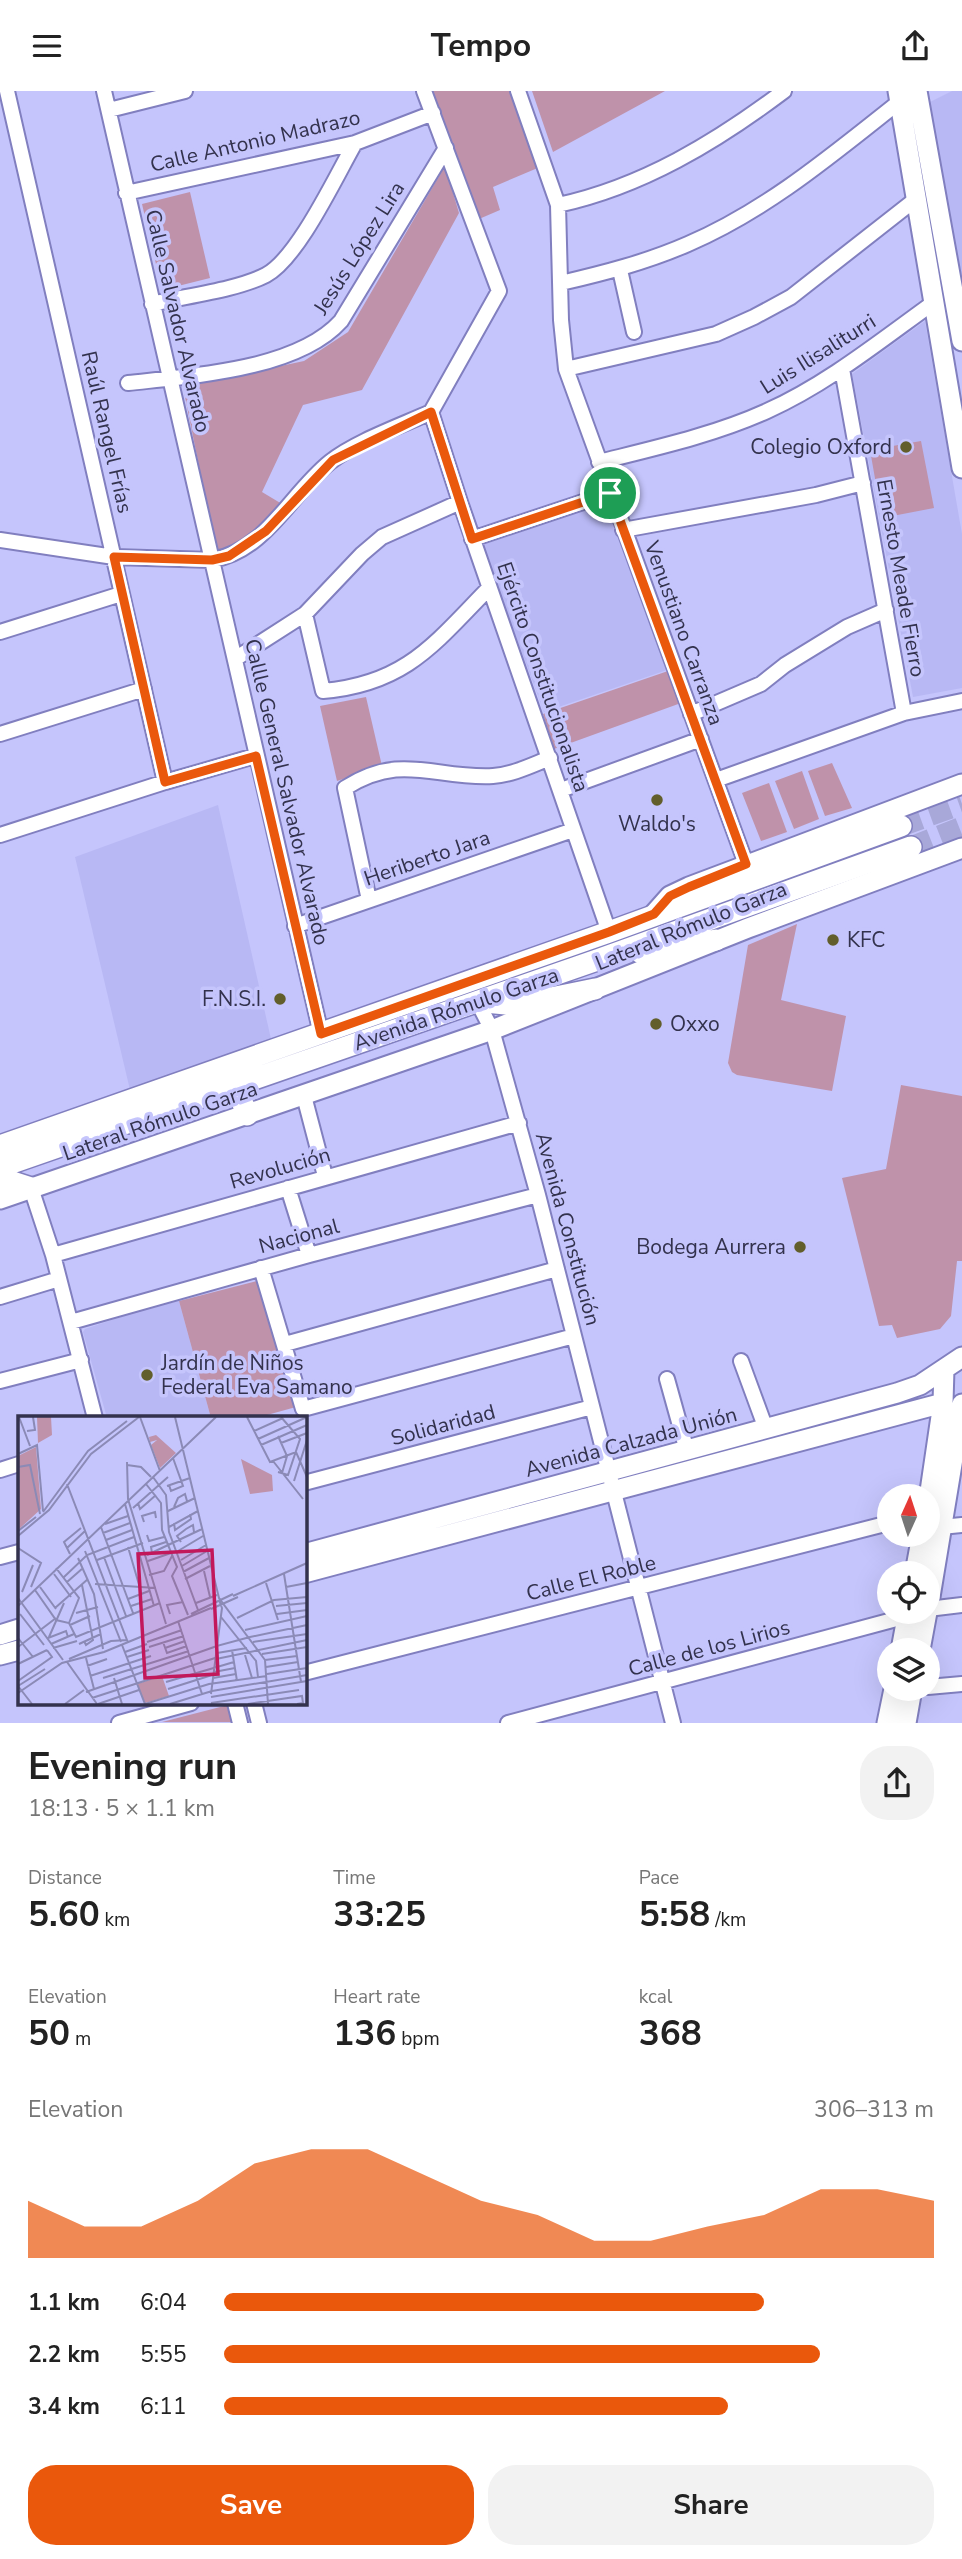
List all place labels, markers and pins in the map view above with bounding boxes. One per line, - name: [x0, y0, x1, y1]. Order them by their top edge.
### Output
- place label: Colegio Oxford: [750, 433, 892, 461]
- marker: Colegio Oxford: [898, 439, 914, 455]
- pin: [580, 463, 640, 523]
- marker: Waldo's: [649, 792, 665, 808]
- place label: Waldo's: [618, 810, 696, 838]
- place label: KFC: [847, 926, 885, 954]
- marker: KFC: [825, 932, 841, 948]
- place label: F.N.S.I.: [202, 985, 266, 1013]
- marker: F.N.S.I.: [272, 991, 288, 1007]
- place label: Oxxo: [670, 1010, 720, 1038]
- marker: Oxxo: [648, 1016, 664, 1032]
- place label: Bodega Aurrera: [636, 1233, 786, 1261]
- marker: Bodega Aurrera: [792, 1239, 808, 1255]
- place label: Jardín de Niños Federal Eva Samano: [160, 1349, 353, 1401]
- marker: Jardín de Niños Federal Eva Samano: [139, 1367, 155, 1383]

